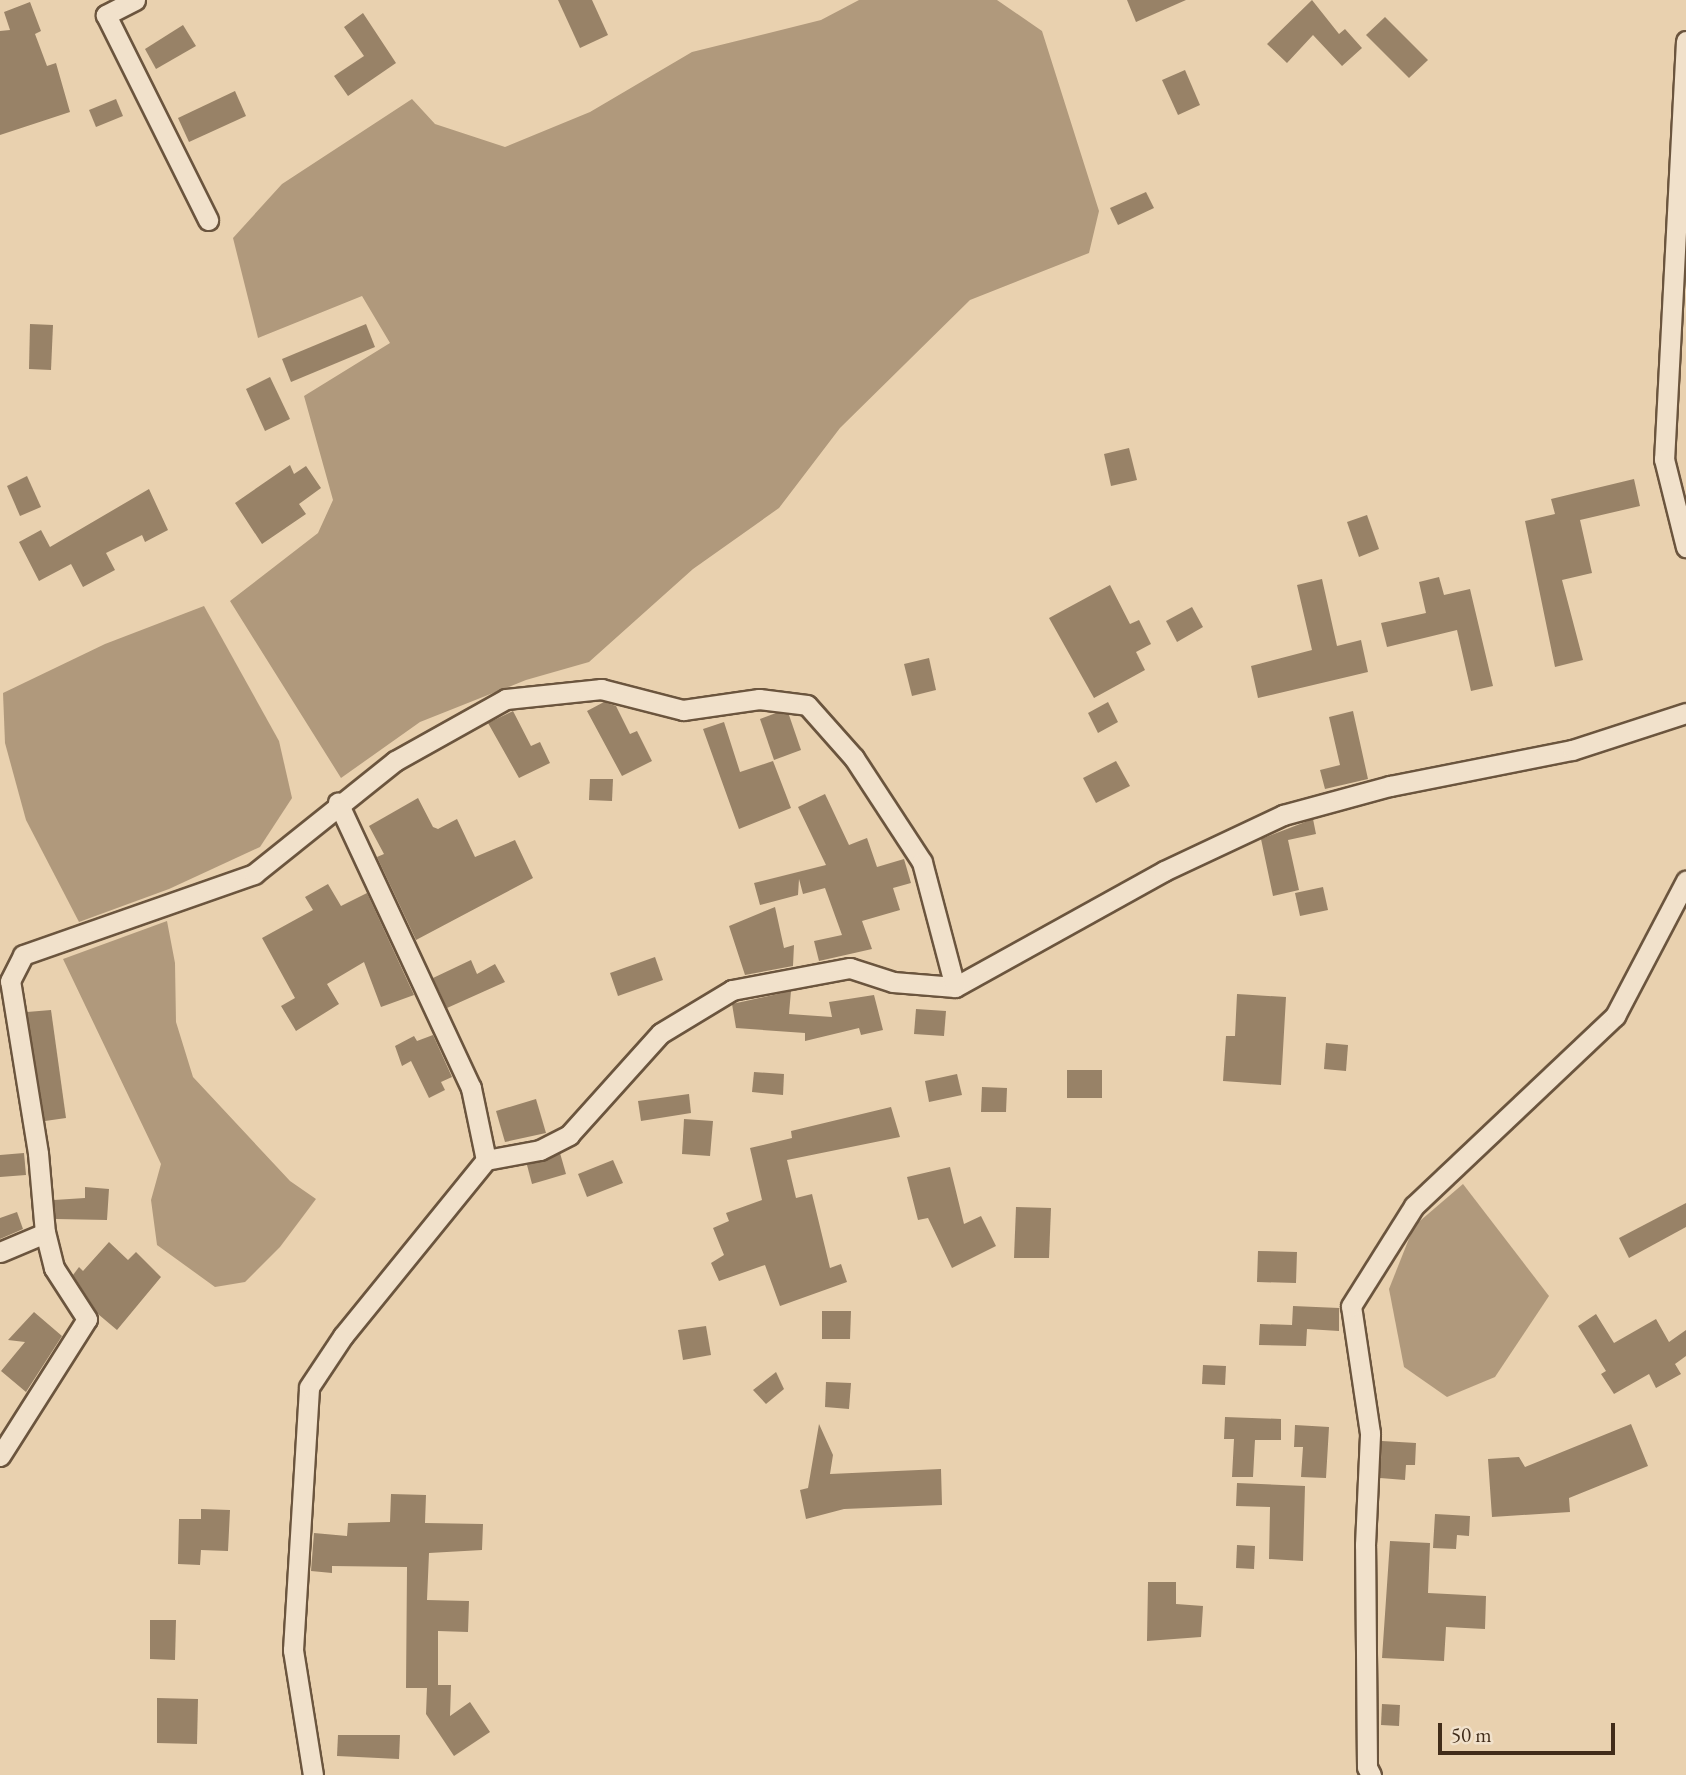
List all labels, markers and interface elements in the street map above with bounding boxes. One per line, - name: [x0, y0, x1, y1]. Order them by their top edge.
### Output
- scale bar: [1441, 1708, 1618, 1752]
- text: 50 m: [1451, 1721, 1492, 1748]

